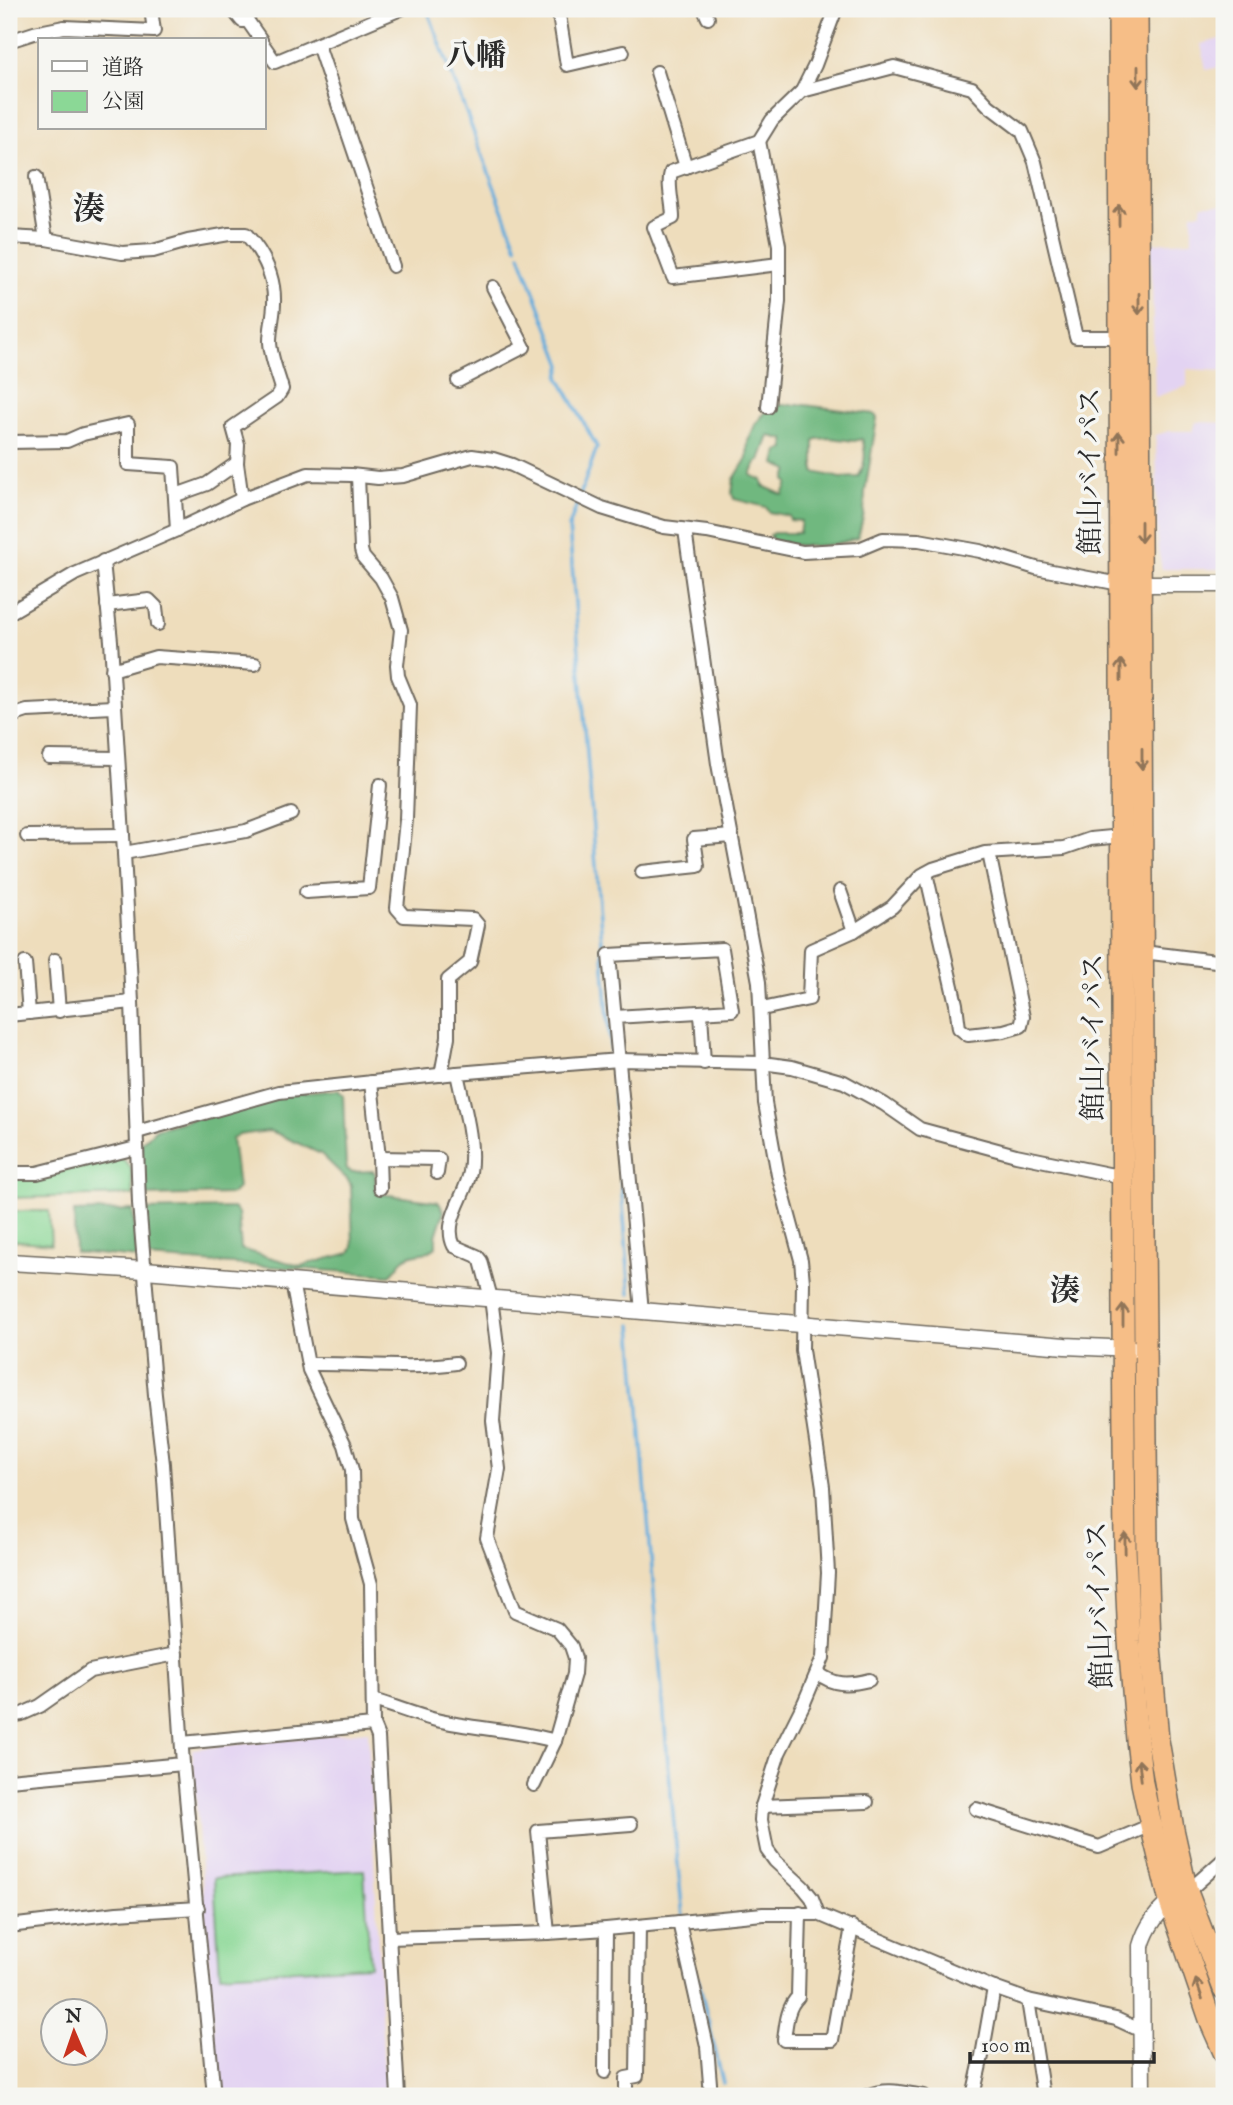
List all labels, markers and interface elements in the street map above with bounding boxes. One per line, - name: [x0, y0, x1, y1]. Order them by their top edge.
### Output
- legend: [38, 38, 266, 130]
- district label: 八幡: [446, 38, 506, 76]
- text: 道路: [102, 55, 144, 82]
- one-way arrow: [1131, 65, 1145, 88]
- text: 公園: [102, 89, 144, 116]
- district label: 湊: [73, 190, 105, 231]
- one-way arrow: [1112, 203, 1126, 226]
- one-way arrow: [1132, 293, 1146, 316]
- street label: 館山バイパス: [1074, 387, 1109, 555]
- one-way arrow: [1112, 431, 1126, 454]
- one-way arrow: [1134, 520, 1148, 543]
- one-way arrow: [1114, 658, 1128, 681]
- one-way arrow: [1135, 748, 1149, 771]
- street label: 館山バイパス: [1077, 953, 1112, 1121]
- district label: 湊: [1050, 1273, 1080, 1311]
- one-way arrow: [1116, 1304, 1130, 1327]
- street label: 館山バイパス: [1081, 1521, 1121, 1689]
- one-way arrow: [1118, 1531, 1132, 1554]
- one-way arrow: [1134, 1759, 1147, 1781]
- one-way arrow: [1192, 1978, 1205, 2000]
- north arrow: [38, 1996, 108, 2066]
- text: N: [64, 2005, 83, 2029]
- scale bar: [970, 2021, 1154, 2065]
- text: 100 m: [981, 2033, 1030, 2060]

